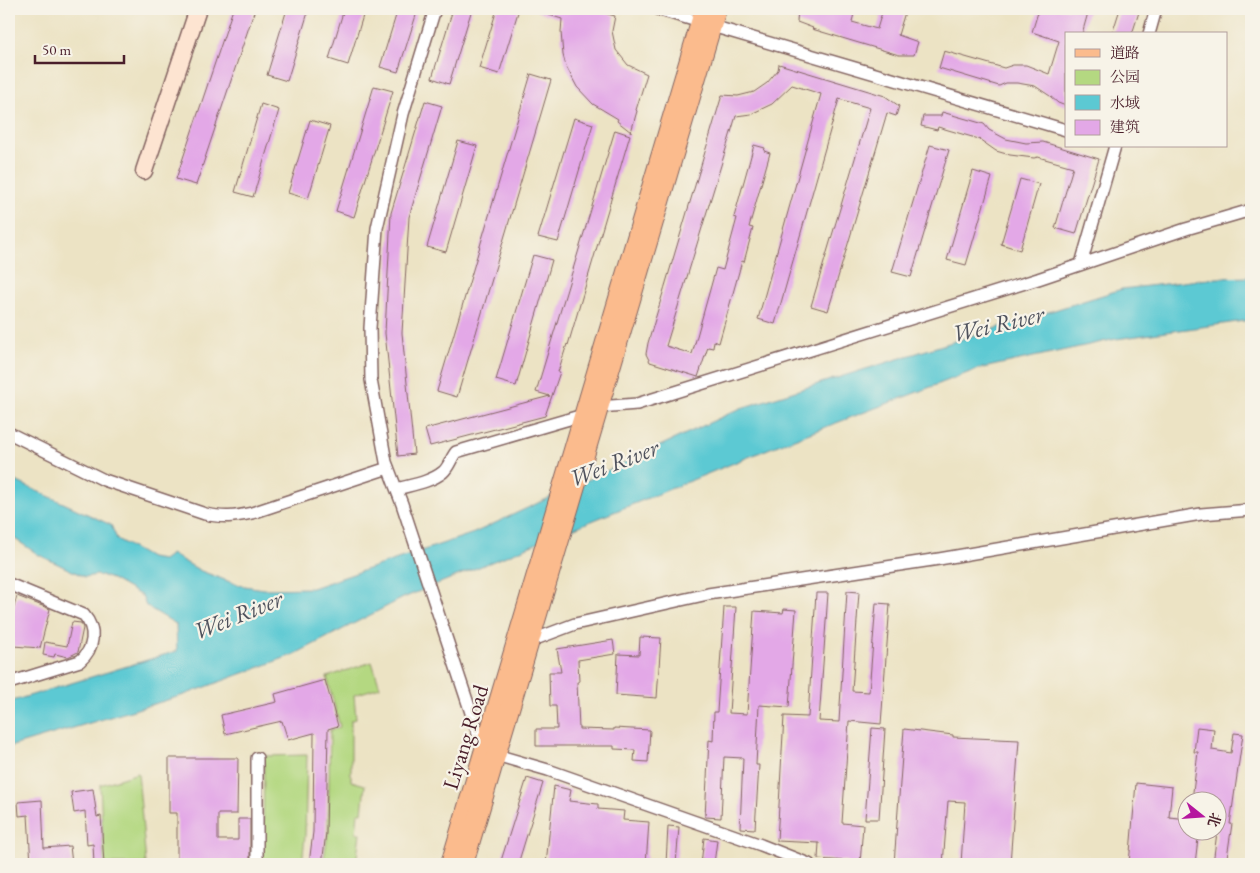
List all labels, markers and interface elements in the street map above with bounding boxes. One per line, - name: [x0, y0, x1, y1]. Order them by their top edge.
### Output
- scale bar: [35, 32, 124, 64]
- legend: [1065, 32, 1228, 148]
- text: 50 m: [42, 40, 71, 59]
- text: 道路: [1110, 43, 1140, 62]
- text: 公园: [1110, 67, 1140, 86]
- text: 水域: [1110, 93, 1140, 112]
- text: 建筑: [1110, 117, 1140, 136]
- water label: Wei River: [949, 297, 1049, 349]
- water label: Wei River: [565, 431, 665, 494]
- water label: Wei River: [189, 582, 289, 646]
- street label: Liyang Road: [436, 680, 495, 793]
- north arrow: [1178, 790, 1228, 840]
- text: 北: [1204, 810, 1225, 829]

